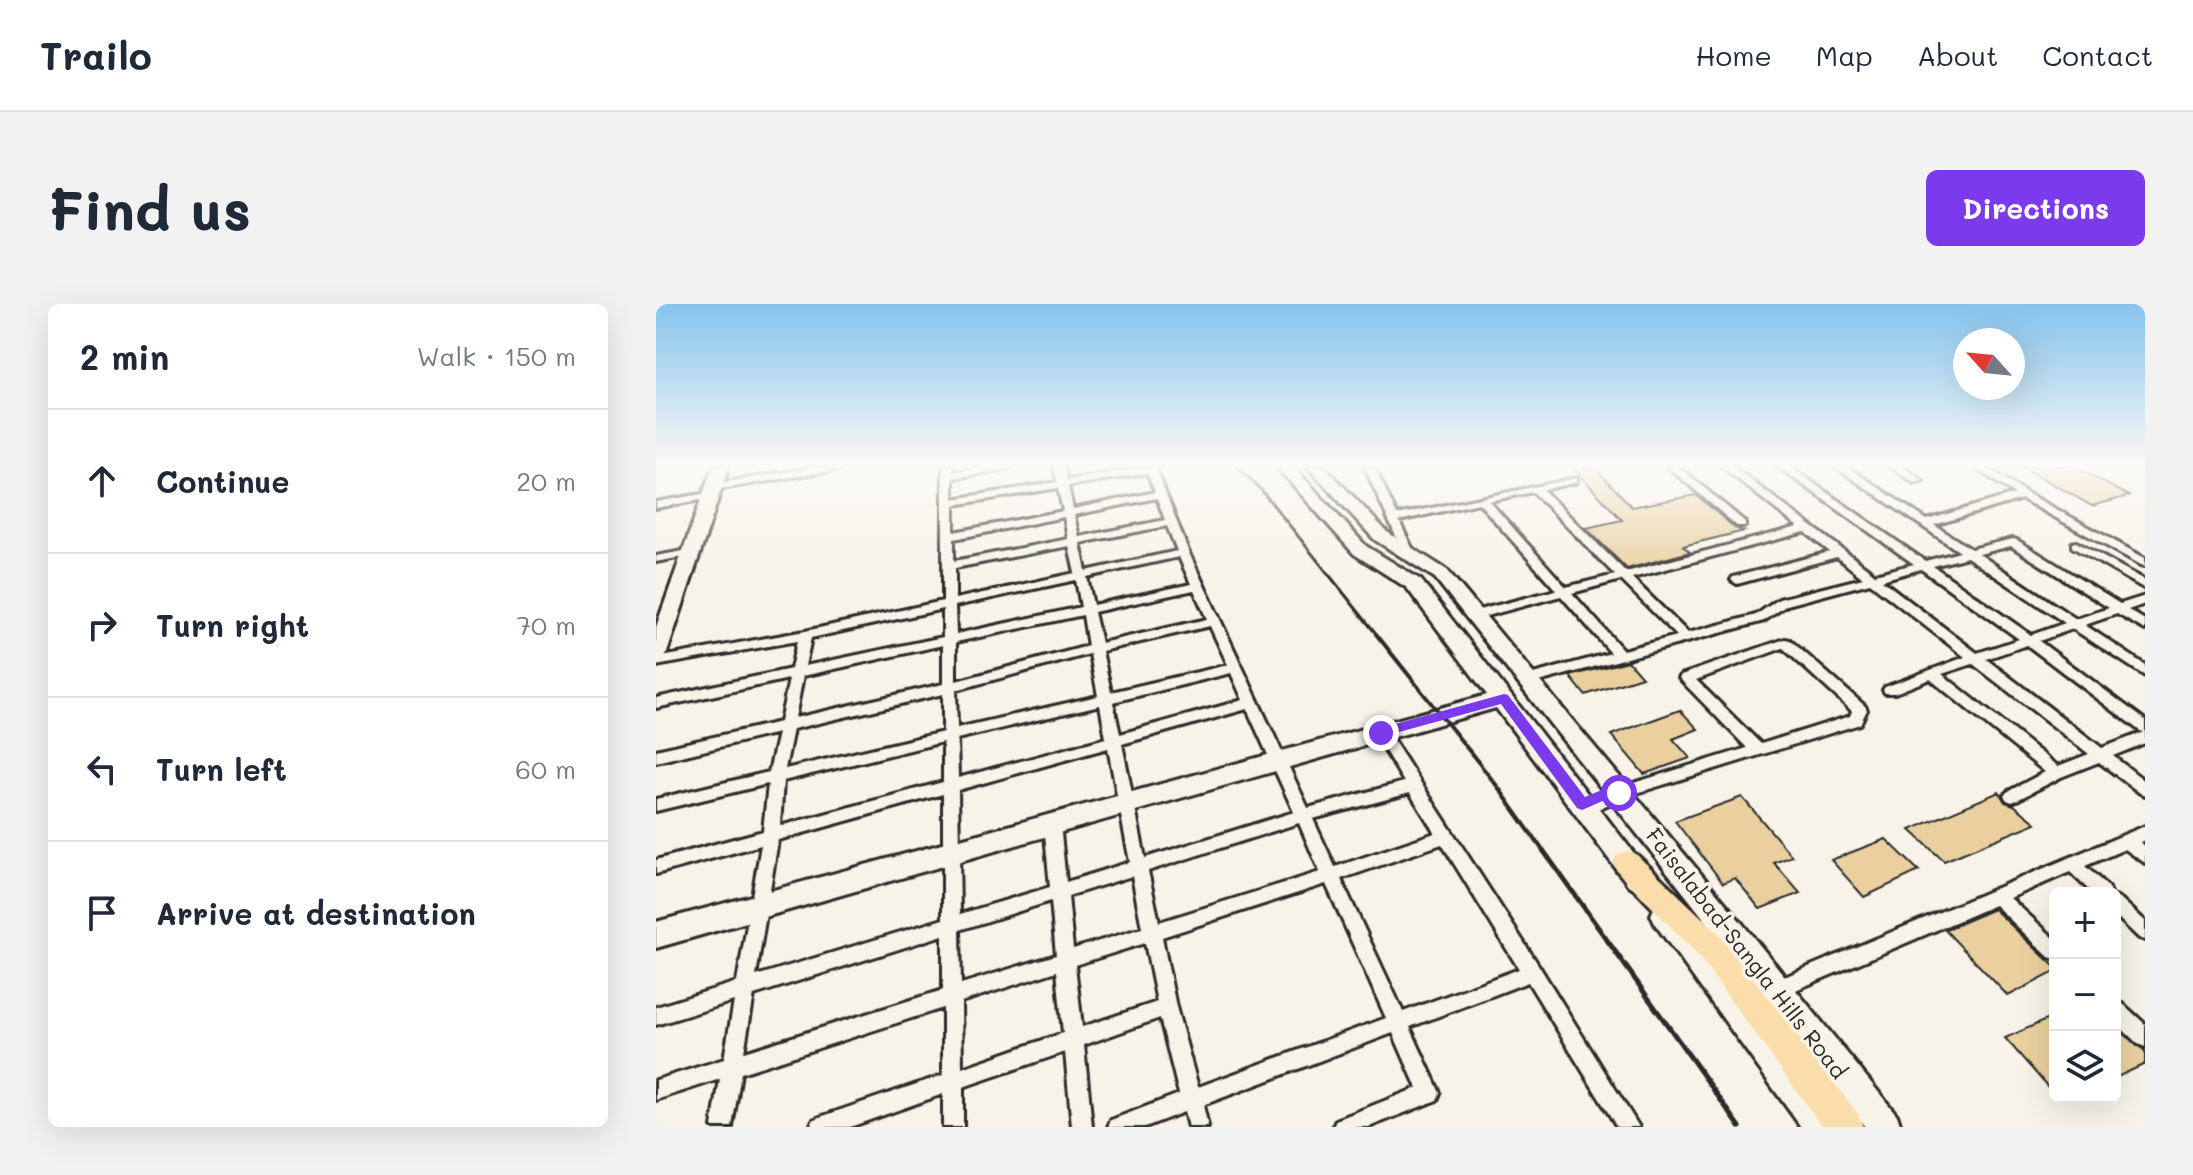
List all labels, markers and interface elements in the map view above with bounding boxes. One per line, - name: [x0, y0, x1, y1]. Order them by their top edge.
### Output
- text: Trailo: [40, 30, 152, 80]
- text: Home: [1696, 37, 1772, 73]
- text: Map: [1816, 37, 1873, 73]
- text: About: [1917, 37, 1998, 73]
- text: Contact: [2042, 37, 2153, 73]
- button: Directions: [1926, 170, 2145, 246]
- text: Find us: [48, 172, 251, 245]
- north arrow: [1953, 328, 2025, 400]
- text: 2 min: [80, 334, 169, 379]
- text: Walk · 150 m: [417, 339, 576, 373]
- icon: ahead: [80, 459, 124, 503]
- text: Continue: [156, 461, 289, 501]
- text: 20 m: [516, 464, 576, 498]
- icon: right: [80, 603, 124, 647]
- text: Turn right: [156, 605, 309, 645]
- text: 70 m: [516, 608, 576, 642]
- route end: [1363, 715, 1399, 751]
- icon: left: [80, 747, 124, 791]
- text: Turn left: [156, 749, 287, 789]
- text: 60 m: [515, 752, 576, 786]
- route start: [1601, 775, 1637, 811]
- street label: Faisalabad-Sangla Hills Road: [1640, 822, 1854, 1084]
- map controls: [2049, 887, 2121, 1103]
- button: +: [2049, 887, 2121, 959]
- icon: arrive: [80, 891, 124, 935]
- text: Arrive at destination: [156, 893, 476, 933]
- button: −: [2049, 959, 2121, 1031]
- button: layers: [2049, 1031, 2121, 1103]

